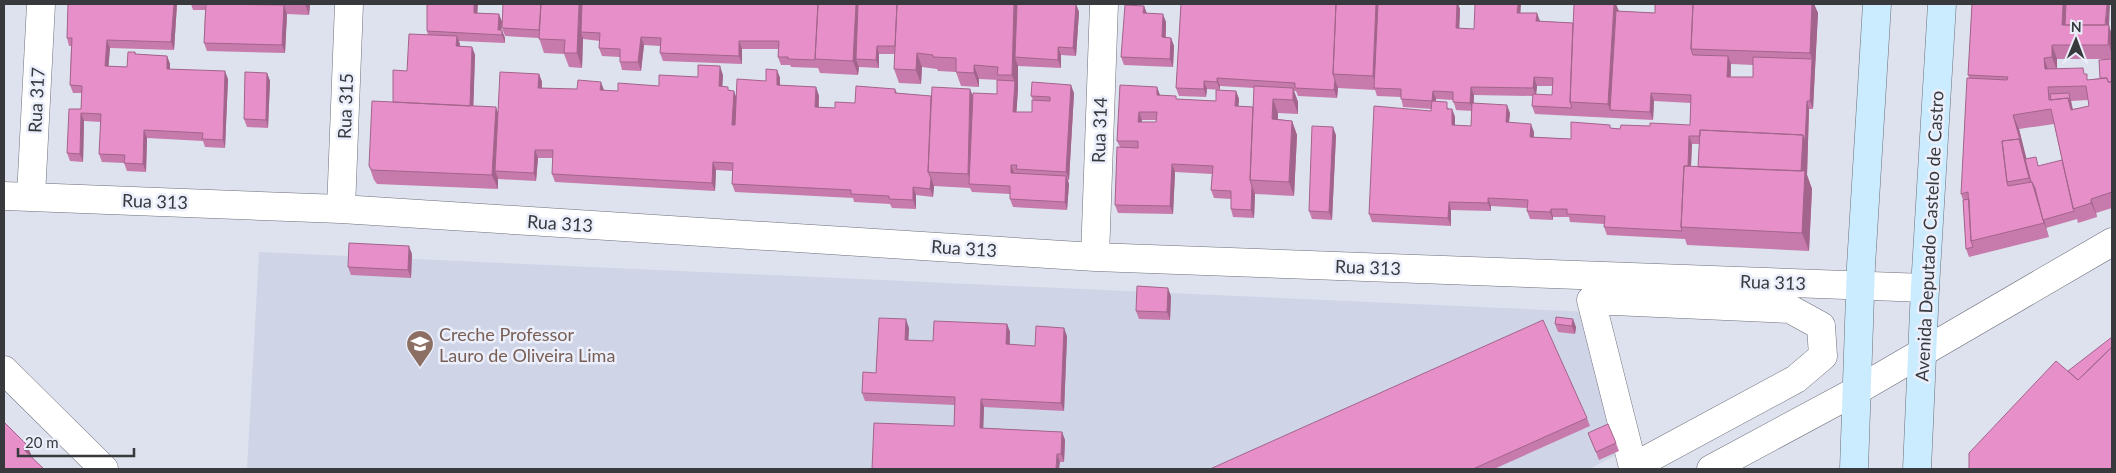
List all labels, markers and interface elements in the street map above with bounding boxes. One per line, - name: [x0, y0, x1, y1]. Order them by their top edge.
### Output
- north arrow: [2051, 15, 2101, 65]
- text: N: [2071, 18, 2082, 35]
- street label: Rua 317: [23, 67, 49, 133]
- street label: Rua 315: [333, 73, 357, 139]
- street label: Avenida Deputado Castelo de Castro: [1910, 90, 1948, 382]
- street label: Rua 314: [1087, 97, 1111, 163]
- street label: Rua 313: [122, 189, 188, 213]
- street label: Rua 313: [526, 210, 594, 236]
- street label: Rua 313: [930, 235, 998, 261]
- street label: Rua 313: [1335, 255, 1401, 279]
- street label: Rua 313: [1740, 270, 1806, 294]
- place label: Creche Professor Lauro de Oliveira Lima: [439, 323, 615, 366]
- school or university icon: Creche Professor Lauro de Oliveira Lima: [405, 329, 435, 368]
- scale bar: [18, 426, 134, 458]
- text: 20 m: [25, 433, 59, 451]

